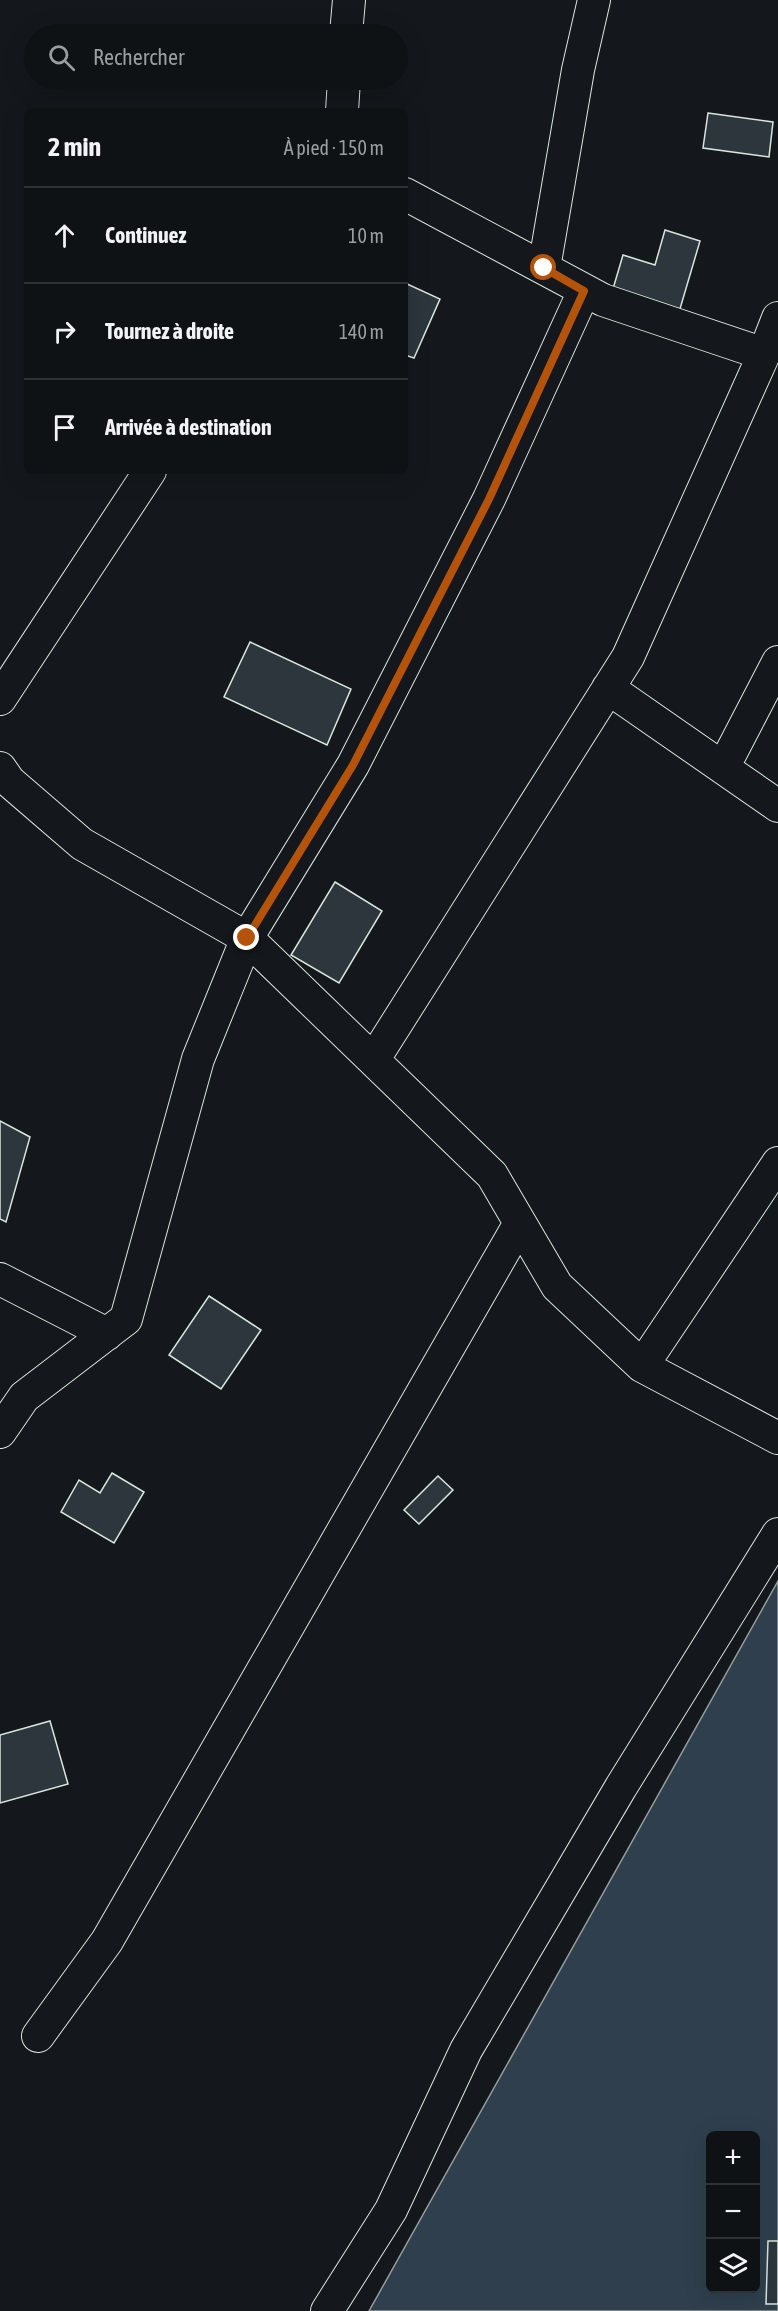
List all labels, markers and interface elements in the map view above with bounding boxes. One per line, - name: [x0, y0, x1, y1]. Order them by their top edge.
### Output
- search box: [24, 24, 408, 90]
- icon: search: [45, 41, 78, 74]
- text: Rechercher: [93, 44, 184, 70]
- text: 2 min: [48, 132, 101, 162]
- text: À pied · 150 m: [284, 136, 384, 159]
- icon: ahead: [48, 219, 81, 252]
- text: Continuez: [105, 222, 187, 248]
- text: 10 m: [348, 224, 384, 247]
- route start: [530, 254, 556, 280]
- icon: right: [48, 315, 81, 348]
- text: Tournez à droite: [105, 318, 234, 344]
- text: 140 m: [339, 320, 384, 343]
- icon: arrive: [48, 411, 81, 444]
- text: Arrivée à destination: [105, 414, 272, 440]
- route end: [233, 924, 259, 950]
- map controls: [706, 2131, 760, 2293]
- button: +: [706, 2131, 760, 2185]
- button: −: [706, 2185, 760, 2239]
- button: layers: [706, 2239, 760, 2293]

